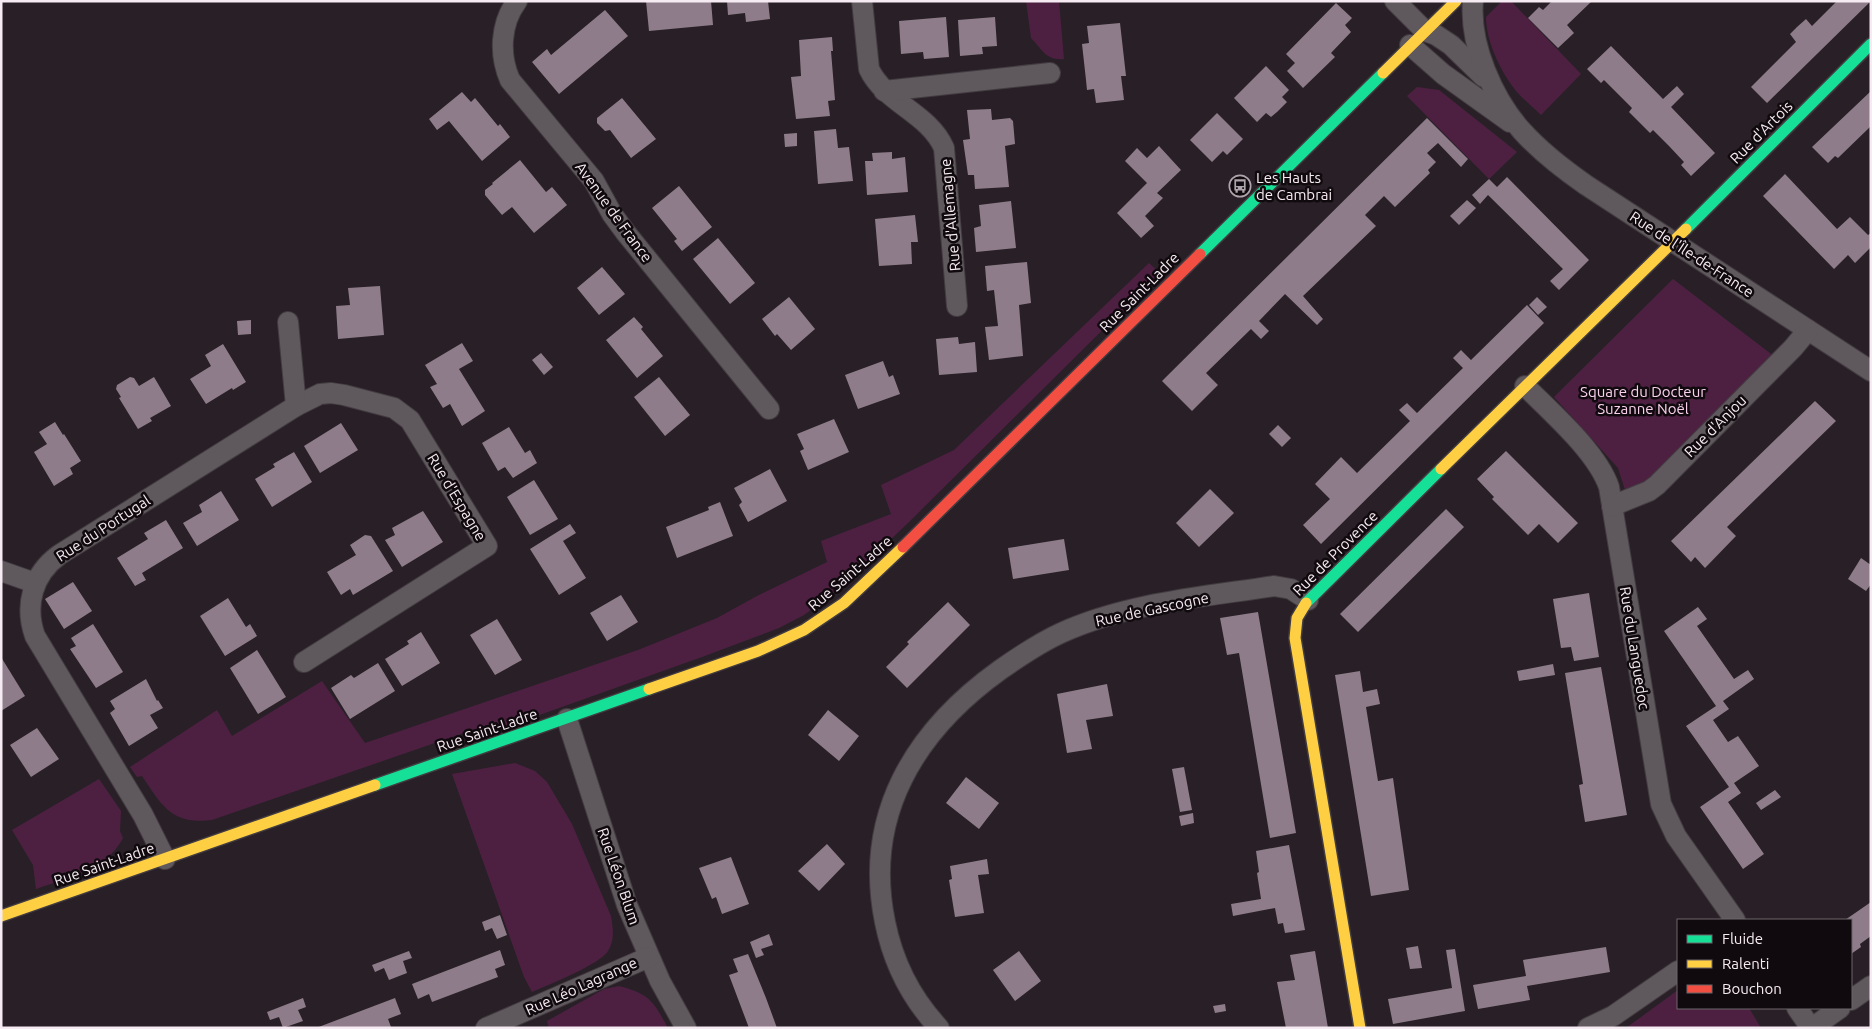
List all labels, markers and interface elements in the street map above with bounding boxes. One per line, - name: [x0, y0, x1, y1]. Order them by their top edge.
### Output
- street label: Rue d'Artois: [1726, 97, 1796, 167]
- street label: Rue d'Allemagne: [937, 158, 963, 272]
- street label: Avenue de France: [572, 159, 656, 265]
- place label: Les Hauts de Cambrai: [1256, 169, 1332, 203]
- bus stop icon: Les Hauts de Cambrai: [1228, 174, 1252, 198]
- street label: Rue de l'Île-de-France: [1627, 208, 1757, 300]
- street label: Rue Saint-Ladre: [1096, 249, 1182, 335]
- park label: Square du Docteur Suzanne Noël: [1580, 383, 1706, 417]
- street label: Rue d'Anjou: [1681, 392, 1749, 460]
- street label: Rue d'Espagne: [424, 450, 490, 544]
- street label: Rue du Portugal: [53, 491, 153, 565]
- street label: Rue de Provence: [1289, 507, 1381, 599]
- street label: Rue Saint-Ladre: [805, 532, 895, 614]
- street label: Rue du Languedoc: [1617, 585, 1653, 711]
- street label: Rue de Gascogne: [1094, 589, 1210, 629]
- street label: Rue Saint-Ladre: [434, 705, 540, 755]
- street label: Rue Léon Blum: [594, 825, 644, 927]
- street label: Rue Saint-Ladre: [51, 839, 157, 889]
- legend: [1677, 919, 1852, 1009]
- text: Fluide: [1722, 930, 1763, 947]
- street label: Rue Léo Lagrange: [522, 954, 640, 1018]
- text: Ralenti: [1722, 955, 1769, 972]
- text: Bouchon: [1722, 980, 1782, 997]

